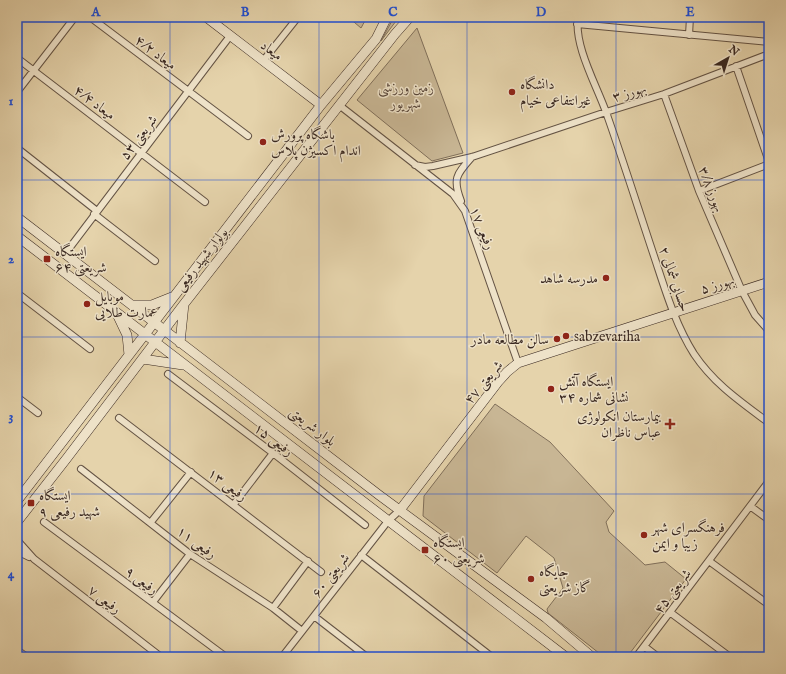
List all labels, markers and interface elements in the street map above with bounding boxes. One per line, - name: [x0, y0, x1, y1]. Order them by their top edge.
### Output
- text: A: [91, 4, 102, 21]
- text: B: [241, 4, 250, 21]
- text: C: [388, 4, 398, 21]
- text: D: [536, 4, 547, 21]
- text: E: [685, 4, 695, 21]
- street label: میعاد ۴/۲: [131, 31, 180, 74]
- street label: میعاد: [257, 37, 286, 65]
- north arrow: [708, 38, 748, 78]
- text: N: [725, 42, 742, 60]
- place label: دانشگاه غیرانتفاعی خیام: [520, 75, 591, 113]
- park label: زمین ورزشی شهریور: [378, 79, 434, 113]
- street label: بهورز ۳: [610, 79, 649, 107]
- street label: میعاد ۴/۴: [70, 81, 119, 124]
- marker: دانشگاه غیرانتفاعی خیام: [507, 87, 517, 97]
- text: 1: [9, 93, 14, 110]
- street label: شریعتی ۵۳: [116, 111, 162, 164]
- place label: باشگاه پرورش اندام اکسیژن پلاس: [271, 125, 361, 163]
- marker: باشگاه پرورش اندام اکسیژن پلاس: [258, 137, 268, 147]
- street label: بهورز ۳/۸: [694, 164, 728, 215]
- street label: رفیعی ۱۷: [465, 204, 499, 253]
- street label: بولوار شهید رفیعی: [171, 224, 233, 295]
- place label: ایستگاه شریعتی ۶۴: [55, 242, 107, 277]
- street label: حسابی شمالی ۲: [654, 244, 694, 314]
- text: 2: [8, 251, 14, 268]
- marker: ایستگاه شریعتی ۶۴: [42, 254, 52, 264]
- place label: مدرسه شاهد: [540, 270, 598, 288]
- street label: بهورز ۵: [698, 271, 737, 299]
- marker: مدرسه شاهد: [601, 273, 611, 283]
- place label: موبایل عمارت طلایی: [95, 288, 158, 322]
- marker: موبایل عمارت طلایی: [82, 299, 92, 309]
- place label: sabzevariha: [574, 328, 641, 346]
- place label: سالن مطالعه مادر: [469, 331, 549, 349]
- marker: sabzevariha: [561, 331, 571, 341]
- marker: سالن مطالعه مادر: [552, 334, 562, 344]
- street label: شریعتی ۴۷: [460, 357, 507, 408]
- place label: ایستگاه آتش نشانی شماره ۳۴: [559, 372, 629, 407]
- marker: ایستگاه آتش نشانی شماره ۳۴: [546, 384, 556, 394]
- street label: بلوار شریعتی: [285, 403, 340, 451]
- text: 3: [9, 408, 14, 425]
- place label: بیمارستان انکولوژی عباس ناظران: [577, 408, 662, 442]
- marker: بیمارستان انکولوژی عباس ناظران: [664, 418, 676, 430]
- street label: رفیعی ۱۵: [250, 419, 297, 461]
- street label: رفیعی ۱۳: [204, 464, 251, 506]
- place label: ایستگاه شهید رفیعی ۹: [39, 486, 100, 521]
- marker: ایستگاه شهید رفیعی ۹: [26, 498, 36, 508]
- place label: فرهنگسرای شهر زیبا و ایمن: [650, 518, 725, 553]
- street label: رفیعی ۱۱: [173, 522, 220, 563]
- marker: فرهنگسرای شهر زیبا و ایمن: [639, 530, 649, 540]
- place label: ایستگاه شریعتی ۶۰: [433, 533, 485, 568]
- marker: ایستگاه شریعتی ۶۰: [420, 545, 430, 555]
- street label: شریعتی ۶۰: [308, 550, 354, 602]
- place label: جایگاه گاز شریعتی: [539, 562, 591, 597]
- street label: رفیعی ۹: [121, 563, 162, 599]
- street label: شریعتی ۴۵: [650, 565, 696, 618]
- text: 4: [8, 566, 15, 583]
- marker: جایگاه گاز شریعتی: [526, 574, 536, 584]
- street label: رفیعی ۷: [84, 582, 124, 618]

